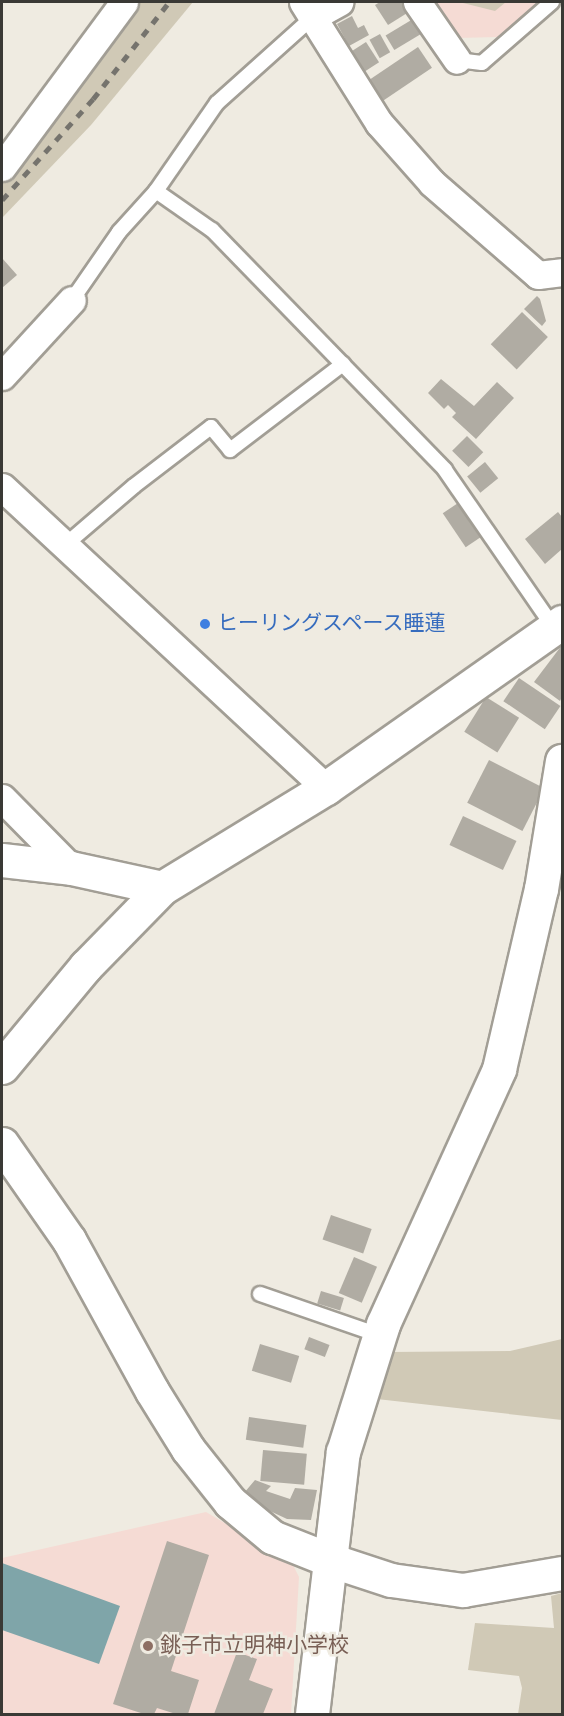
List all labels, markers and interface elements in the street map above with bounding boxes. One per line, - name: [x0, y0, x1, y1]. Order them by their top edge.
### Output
- place label: ヒーリングスペース睡蓮: [217, 611, 448, 637]
- marker: ヒーリングスペース睡蓮: [198, 617, 212, 631]
- place label: 銚子市立明神小学校: [160, 1633, 349, 1659]
- marker: 銚子市立明神小学校: [141, 1639, 155, 1653]

